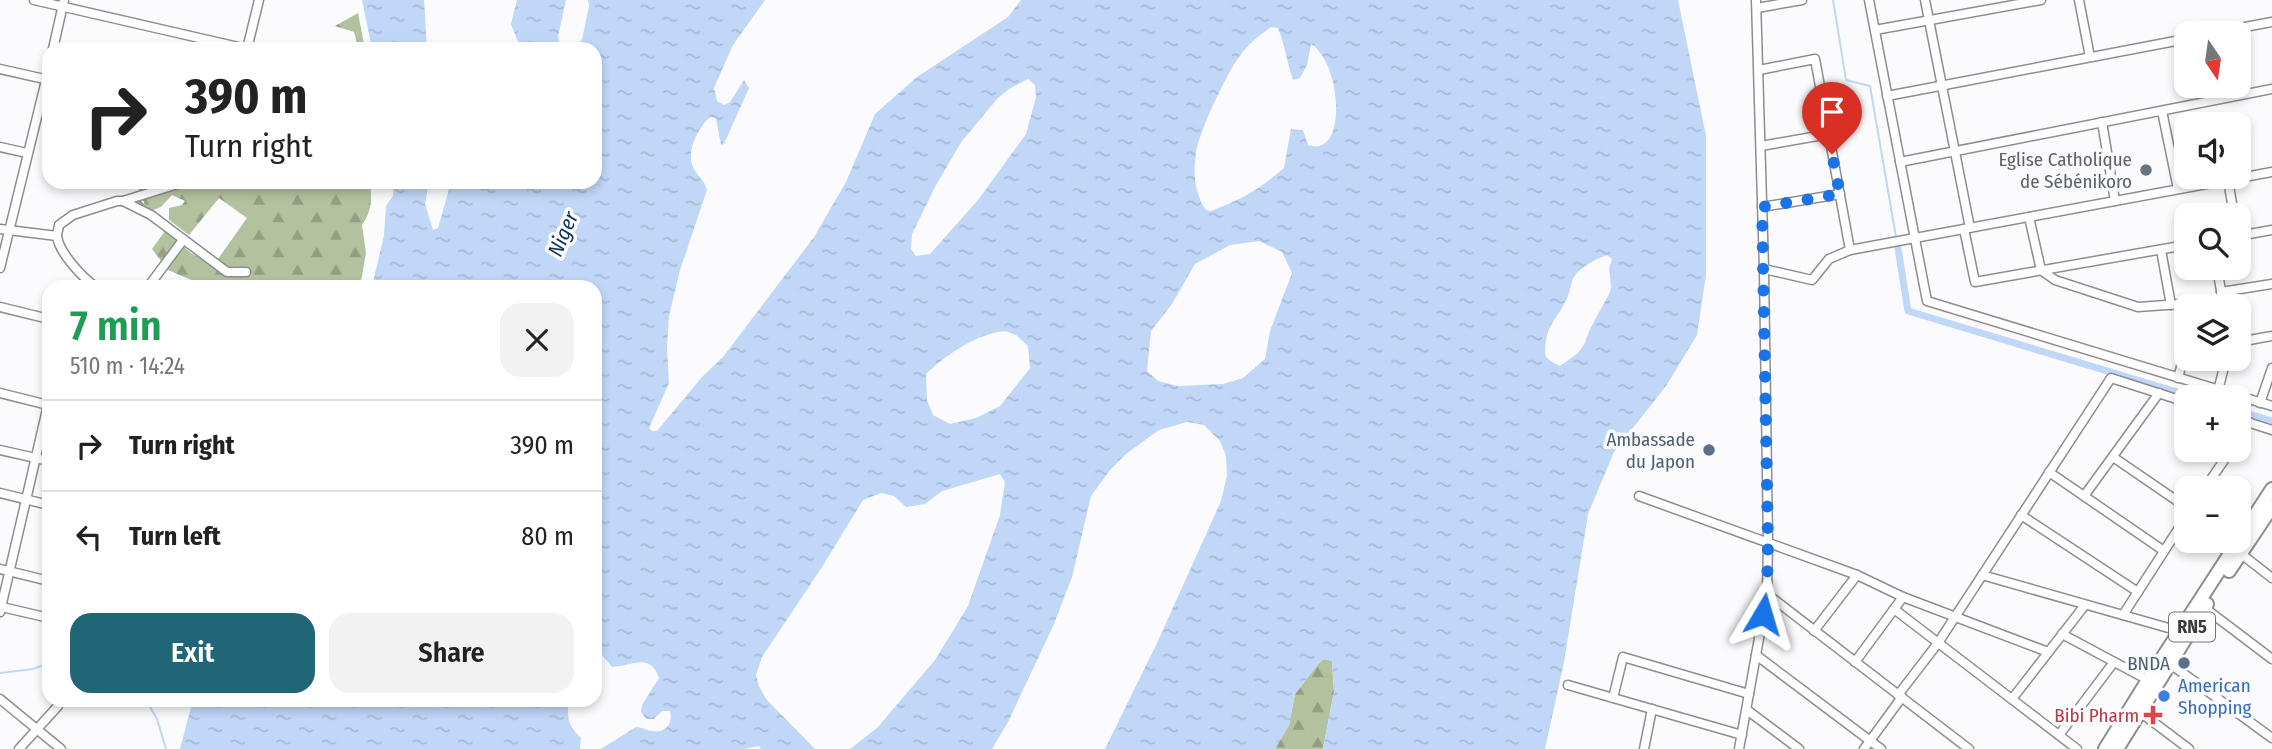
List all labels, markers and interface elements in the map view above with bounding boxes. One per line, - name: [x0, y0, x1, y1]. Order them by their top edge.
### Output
- north arrow: [2174, 21, 2250, 98]
- map controls: [2174, 21, 2251, 553]
- text: 390 m: [185, 67, 307, 126]
- icon: right: [70, 70, 161, 161]
- pin: [1802, 82, 1862, 154]
- icon: arrive: [1813, 93, 1851, 131]
- button: sound: [2174, 112, 2251, 189]
- text: Turn right: [185, 127, 312, 165]
- place label: Eglise Catholique de Sébénikoro: [1998, 148, 2132, 193]
- marker: Eglise Catholique de Sébénikoro: [2138, 162, 2154, 178]
- button: search: [2174, 203, 2251, 280]
- water label: Niger: [542, 207, 584, 260]
- button: layers: [2174, 294, 2251, 371]
- text: 7 min: [70, 301, 162, 351]
- button: close: [500, 303, 574, 377]
- text: 510 m · 14:24: [70, 352, 185, 380]
- button: +: [2174, 385, 2251, 462]
- icon: right: [70, 427, 108, 465]
- place label: Ambassade du Japon: [1606, 428, 1695, 473]
- text: Turn right: [129, 430, 235, 461]
- text: 390 m: [510, 430, 574, 461]
- marker: Ambassade du Japon: [1701, 442, 1717, 458]
- button: −: [2174, 476, 2251, 553]
- icon: left: [70, 518, 108, 556]
- text: Turn left: [129, 521, 221, 552]
- text: 80 m: [521, 521, 574, 552]
- position arrow: [1726, 577, 1800, 651]
- road number: RN5: [2169, 612, 2215, 642]
- button: Exit: [70, 613, 315, 693]
- button: Share: [329, 613, 574, 693]
- place label: BNDA: [2127, 652, 2170, 675]
- marker: BNDA: [2176, 655, 2192, 671]
- place label: American Shopping: [2178, 674, 2251, 719]
- marker: American Shopping: [2156, 688, 2172, 704]
- place label: Bibi Pharm: [2054, 704, 2139, 727]
- marker: Bibi Pharm: [2145, 707, 2161, 723]

